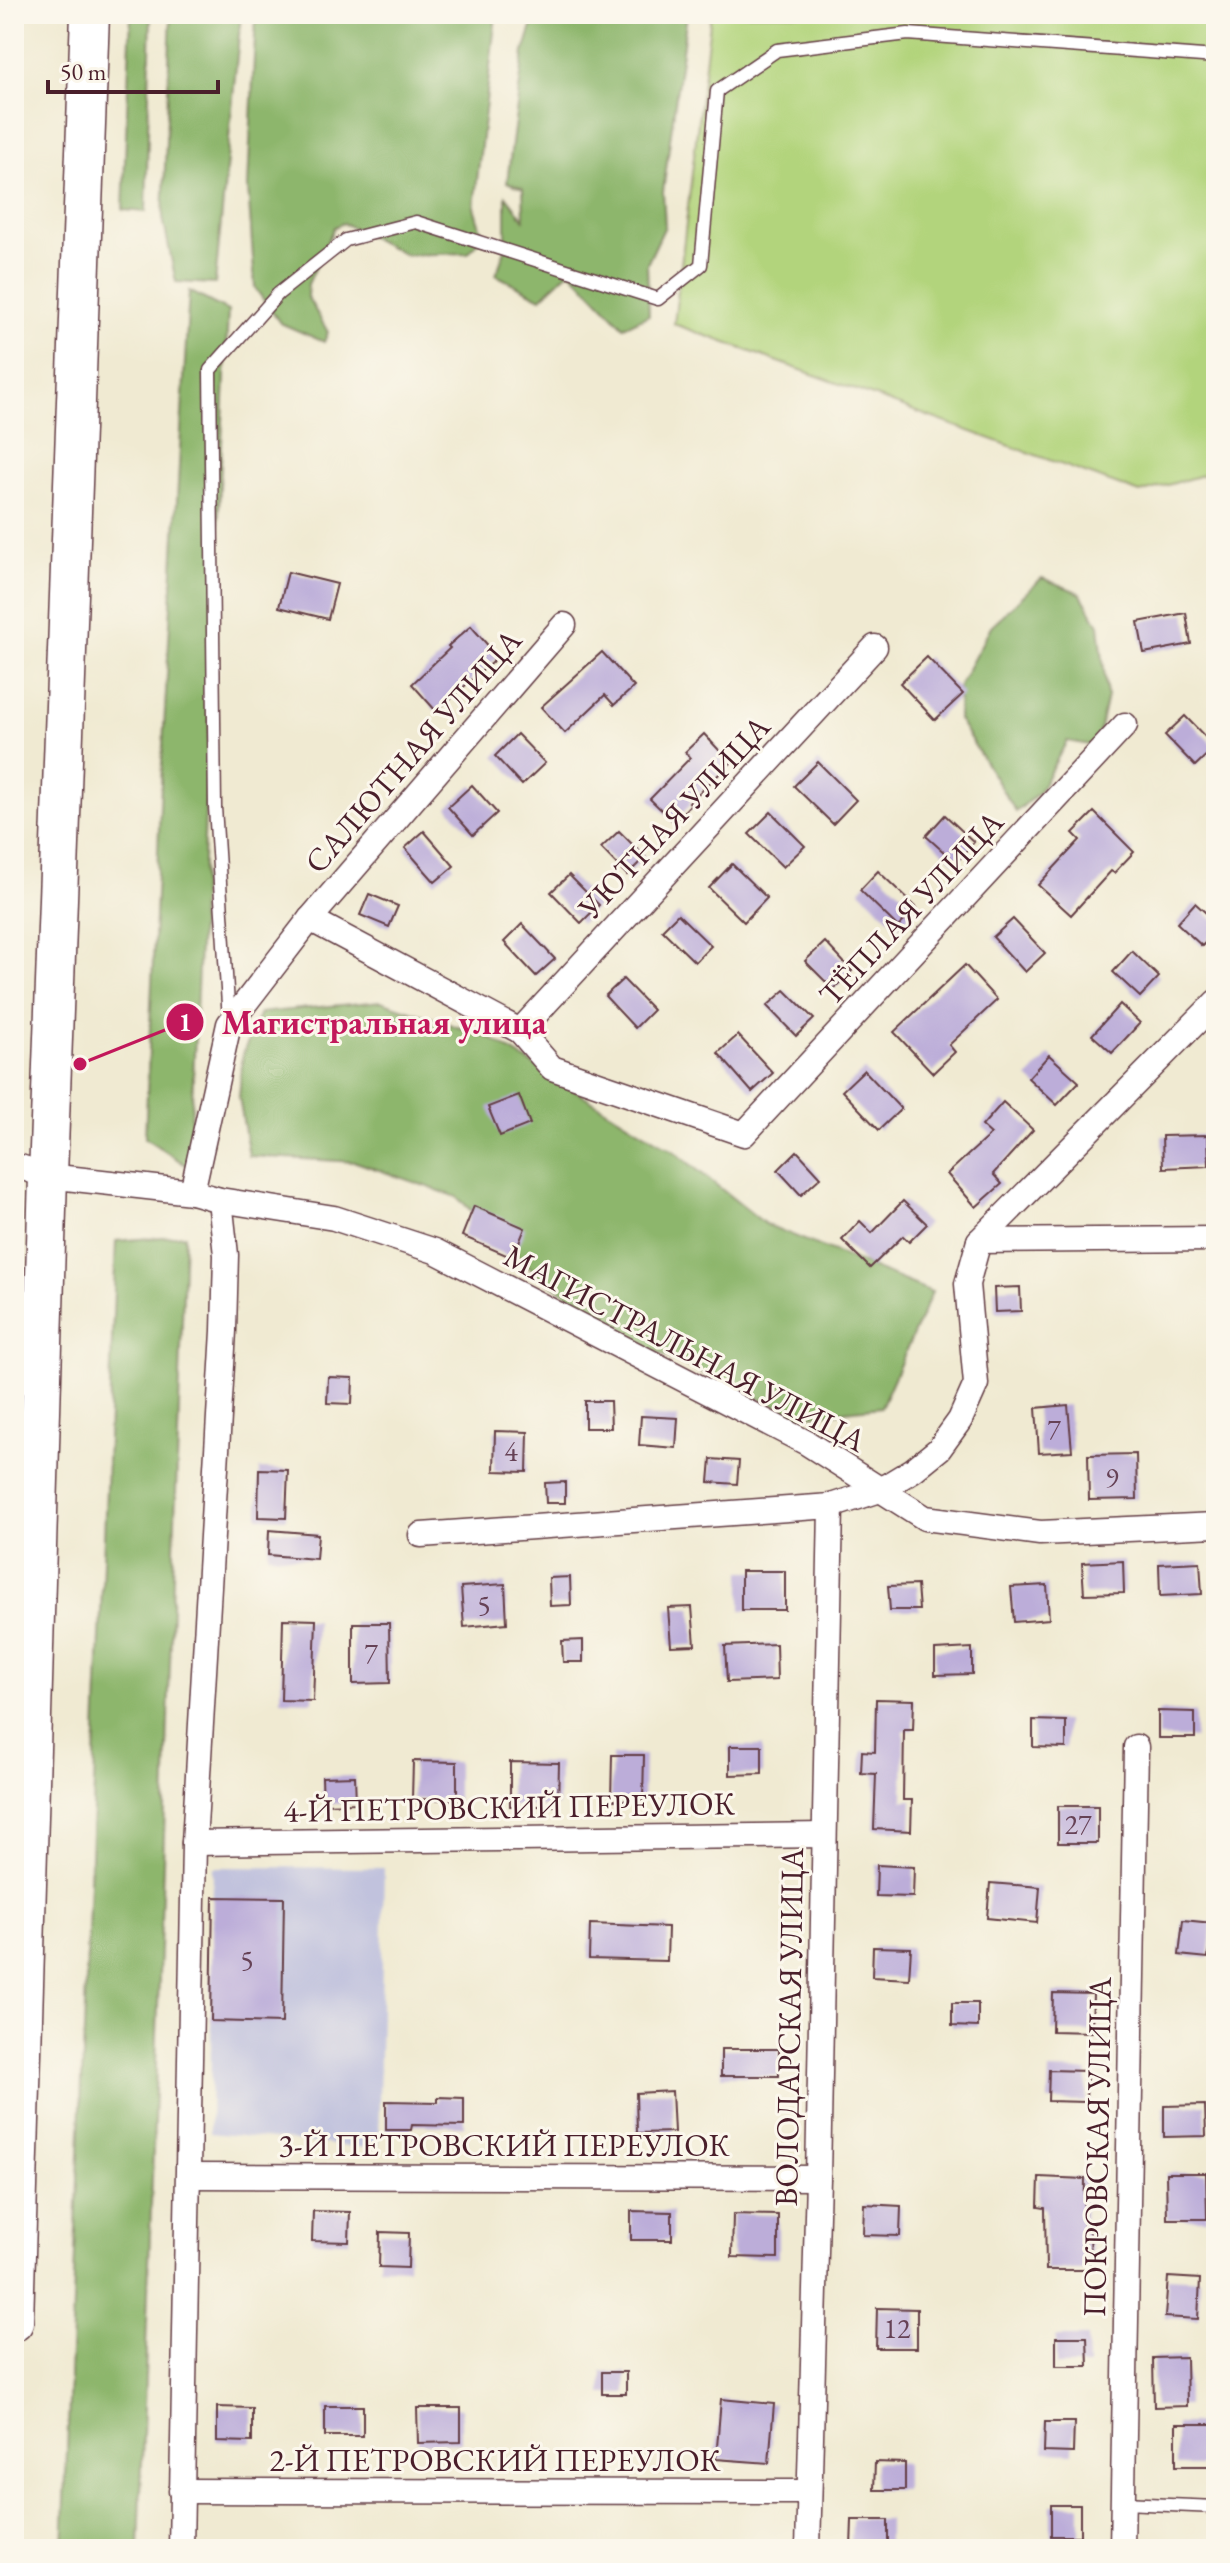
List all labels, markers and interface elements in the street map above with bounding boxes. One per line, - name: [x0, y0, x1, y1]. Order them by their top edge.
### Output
- scale bar: [48, 44, 218, 94]
- text: 50 m: [60, 56, 107, 87]
- street label: САЛЮТНАЯ УЛИЦА: [295, 619, 531, 882]
- street label: УЮТНАЯ УЛИЦА: [568, 706, 780, 928]
- street label: ТЁПЛАЯ УЛИЦА: [810, 801, 1013, 1015]
- callout: Магистральная улица: [165, 993, 562, 1051]
- text: Магистральная улица: [221, 1000, 548, 1044]
- text: 1: [179, 1007, 191, 1038]
- street label: МАГИСТРАЛЬНАЯ УЛИЦА: [497, 1235, 874, 1462]
- house number: 7: [1047, 1411, 1061, 1447]
- house number: 4: [504, 1433, 518, 1469]
- house number: 9: [1105, 1459, 1119, 1495]
- house number: 5: [477, 1587, 491, 1623]
- house number: 7: [364, 1635, 378, 1671]
- street label: 4-Й ПЕТРОВСКИЙ ПЕРЕУЛОК: [283, 1782, 736, 1832]
- house number: 27: [1065, 1806, 1092, 1842]
- street label: ВОЛОДАРСКАЯ УЛИЦА: [765, 1846, 813, 2207]
- house number: 5: [240, 1942, 254, 1978]
- street label: ПОКРОВСКАЯ УЛИЦА: [1073, 1976, 1121, 2318]
- street label: 3-Й ПЕТРОВСКИЙ ПЕРЕУЛОК: [278, 2124, 731, 2166]
- house number: 12: [884, 2310, 911, 2346]
- street label: 2-Й ПЕТРОВСКИЙ ПЕРЕУЛОК: [269, 2439, 722, 2481]

